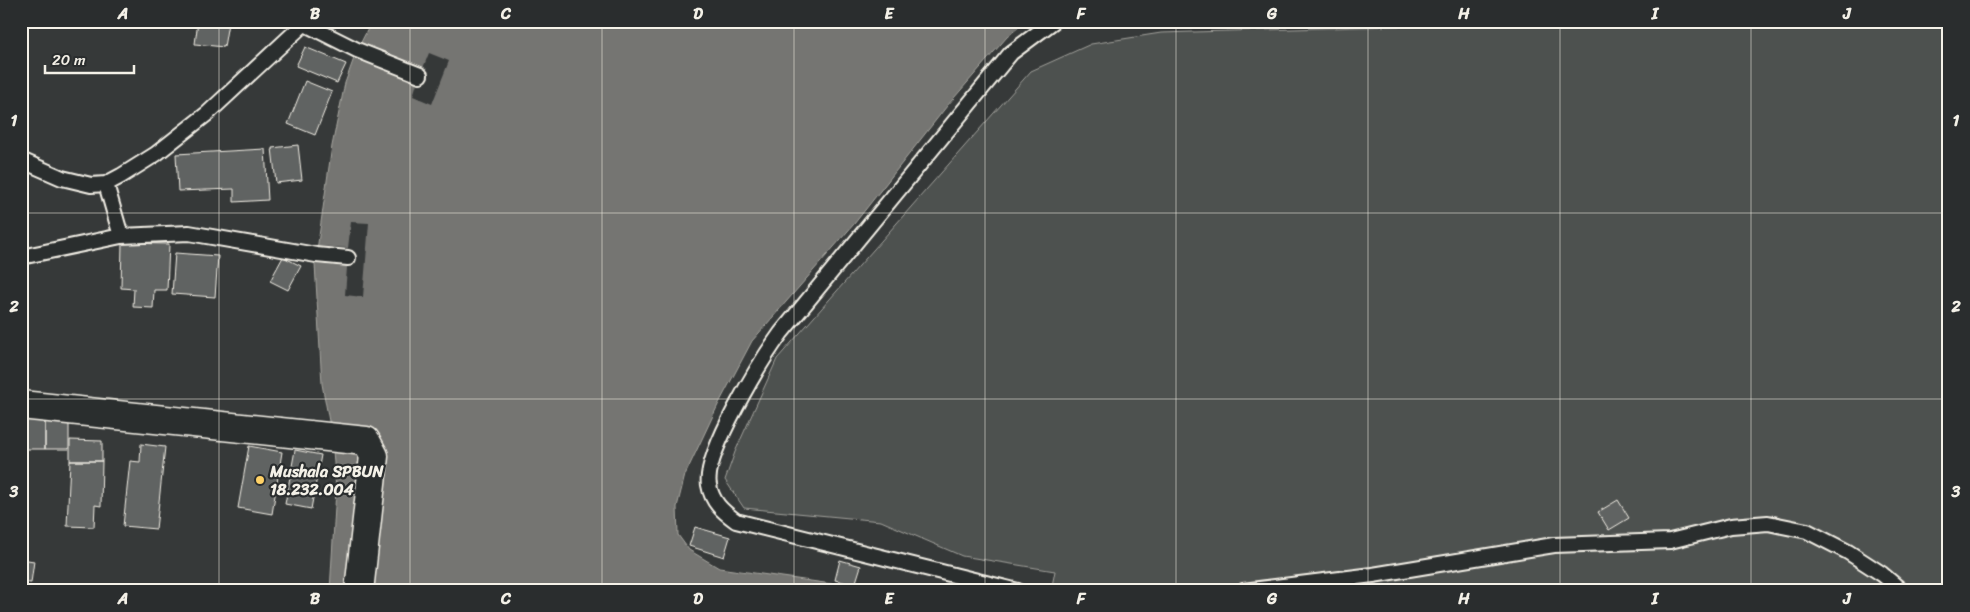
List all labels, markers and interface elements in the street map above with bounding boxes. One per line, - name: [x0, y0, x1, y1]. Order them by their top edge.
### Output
- text: A: [117, 0, 128, 28]
- text: B: [310, 0, 321, 28]
- text: C: [500, 0, 512, 28]
- text: D: [693, 0, 703, 28]
- text: E: [885, 0, 895, 28]
- text: F: [1076, 0, 1087, 28]
- text: G: [1266, 0, 1278, 28]
- text: H: [1457, 0, 1470, 28]
- text: I: [1651, 0, 1660, 28]
- text: J: [1842, 0, 1852, 28]
- scale bar: [45, 42, 134, 74]
- text: 20 m: [52, 47, 86, 73]
- text: 1: [11, 106, 18, 135]
- text: 1: [1953, 106, 1960, 135]
- text: 2: [8, 292, 19, 321]
- text: 2: [1950, 292, 1961, 321]
- place label: Mushala SPBUN 18.232.004: [269, 457, 384, 504]
- marker: Mushala SPBUN 18.232.004: [254, 474, 266, 486]
- text: 3: [9, 477, 19, 506]
- text: 3: [1951, 477, 1961, 506]
- text: A: [117, 584, 128, 612]
- text: B: [310, 584, 321, 612]
- text: C: [500, 584, 512, 612]
- text: D: [693, 584, 703, 612]
- text: E: [885, 584, 895, 612]
- text: F: [1076, 584, 1087, 612]
- text: G: [1266, 584, 1278, 612]
- text: H: [1457, 584, 1470, 612]
- text: I: [1651, 584, 1660, 612]
- text: J: [1842, 584, 1852, 612]

